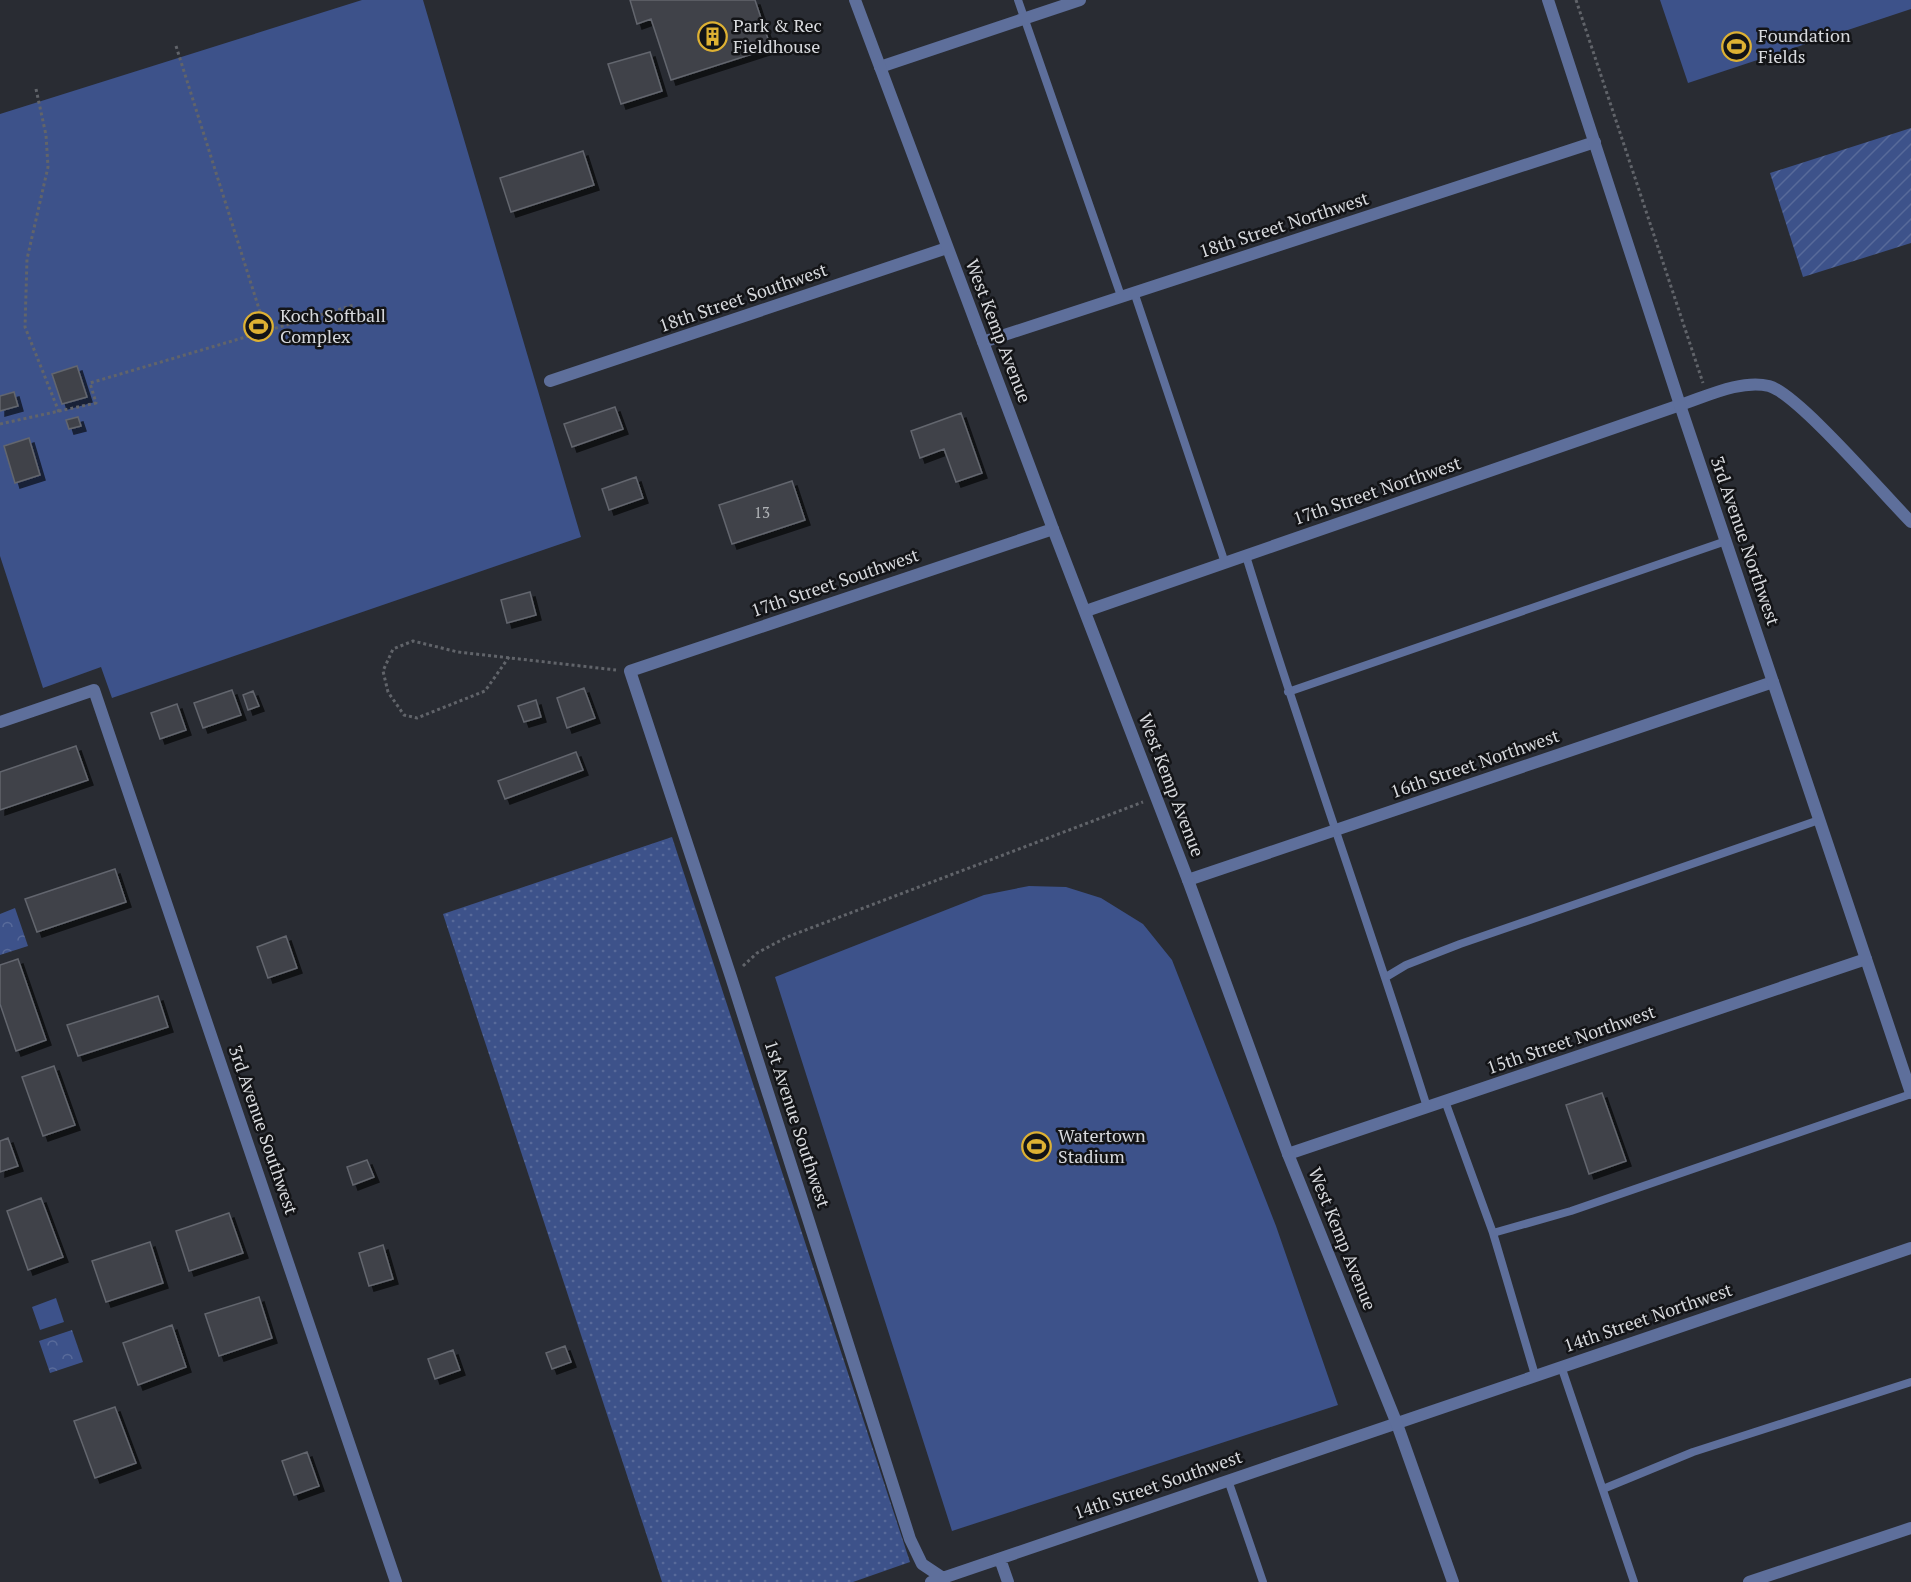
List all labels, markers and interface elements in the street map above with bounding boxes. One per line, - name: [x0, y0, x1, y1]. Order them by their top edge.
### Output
- place label: Park & Rec Fieldhouse: [733, 13, 822, 58]
- building icon: Park & Rec Fieldhouse: [696, 20, 728, 52]
- place label: Foundation Fields: [1758, 23, 1851, 68]
- sports icon: Foundation Fields: [1721, 30, 1753, 62]
- street label: 18th Street Northwest: [1196, 185, 1372, 263]
- street label: West Kemp Avenue: [960, 255, 1037, 406]
- street label: 18th Street Southwest: [655, 257, 830, 337]
- place label: Koch Softball Complex: [280, 303, 386, 348]
- sports icon: Koch Softball Complex: [243, 310, 275, 342]
- street label: 17th Street Northwest: [1289, 450, 1464, 530]
- street label: 3rd Avenue Northwest: [1706, 453, 1786, 629]
- house number: 13: [754, 502, 770, 522]
- street label: 17th Street Southwest: [748, 542, 922, 622]
- street label: West Kemp Avenue: [1133, 709, 1210, 860]
- street label: 16th Street Northwest: [1387, 723, 1563, 803]
- street label: 15th Street Northwest: [1483, 999, 1659, 1079]
- street label: 1st Avenue Southwest: [759, 1037, 837, 1211]
- street label: 3rd Avenue Southwest: [224, 1042, 304, 1218]
- place label: Watertown Stadium: [1058, 1123, 1146, 1168]
- sports icon: Watertown Stadium: [1021, 1130, 1053, 1162]
- street label: West Kemp Avenue: [1303, 1164, 1383, 1314]
- street label: 14th Street Northwest: [1560, 1277, 1736, 1357]
- street label: 14th Street Southwest: [1070, 1444, 1245, 1524]

